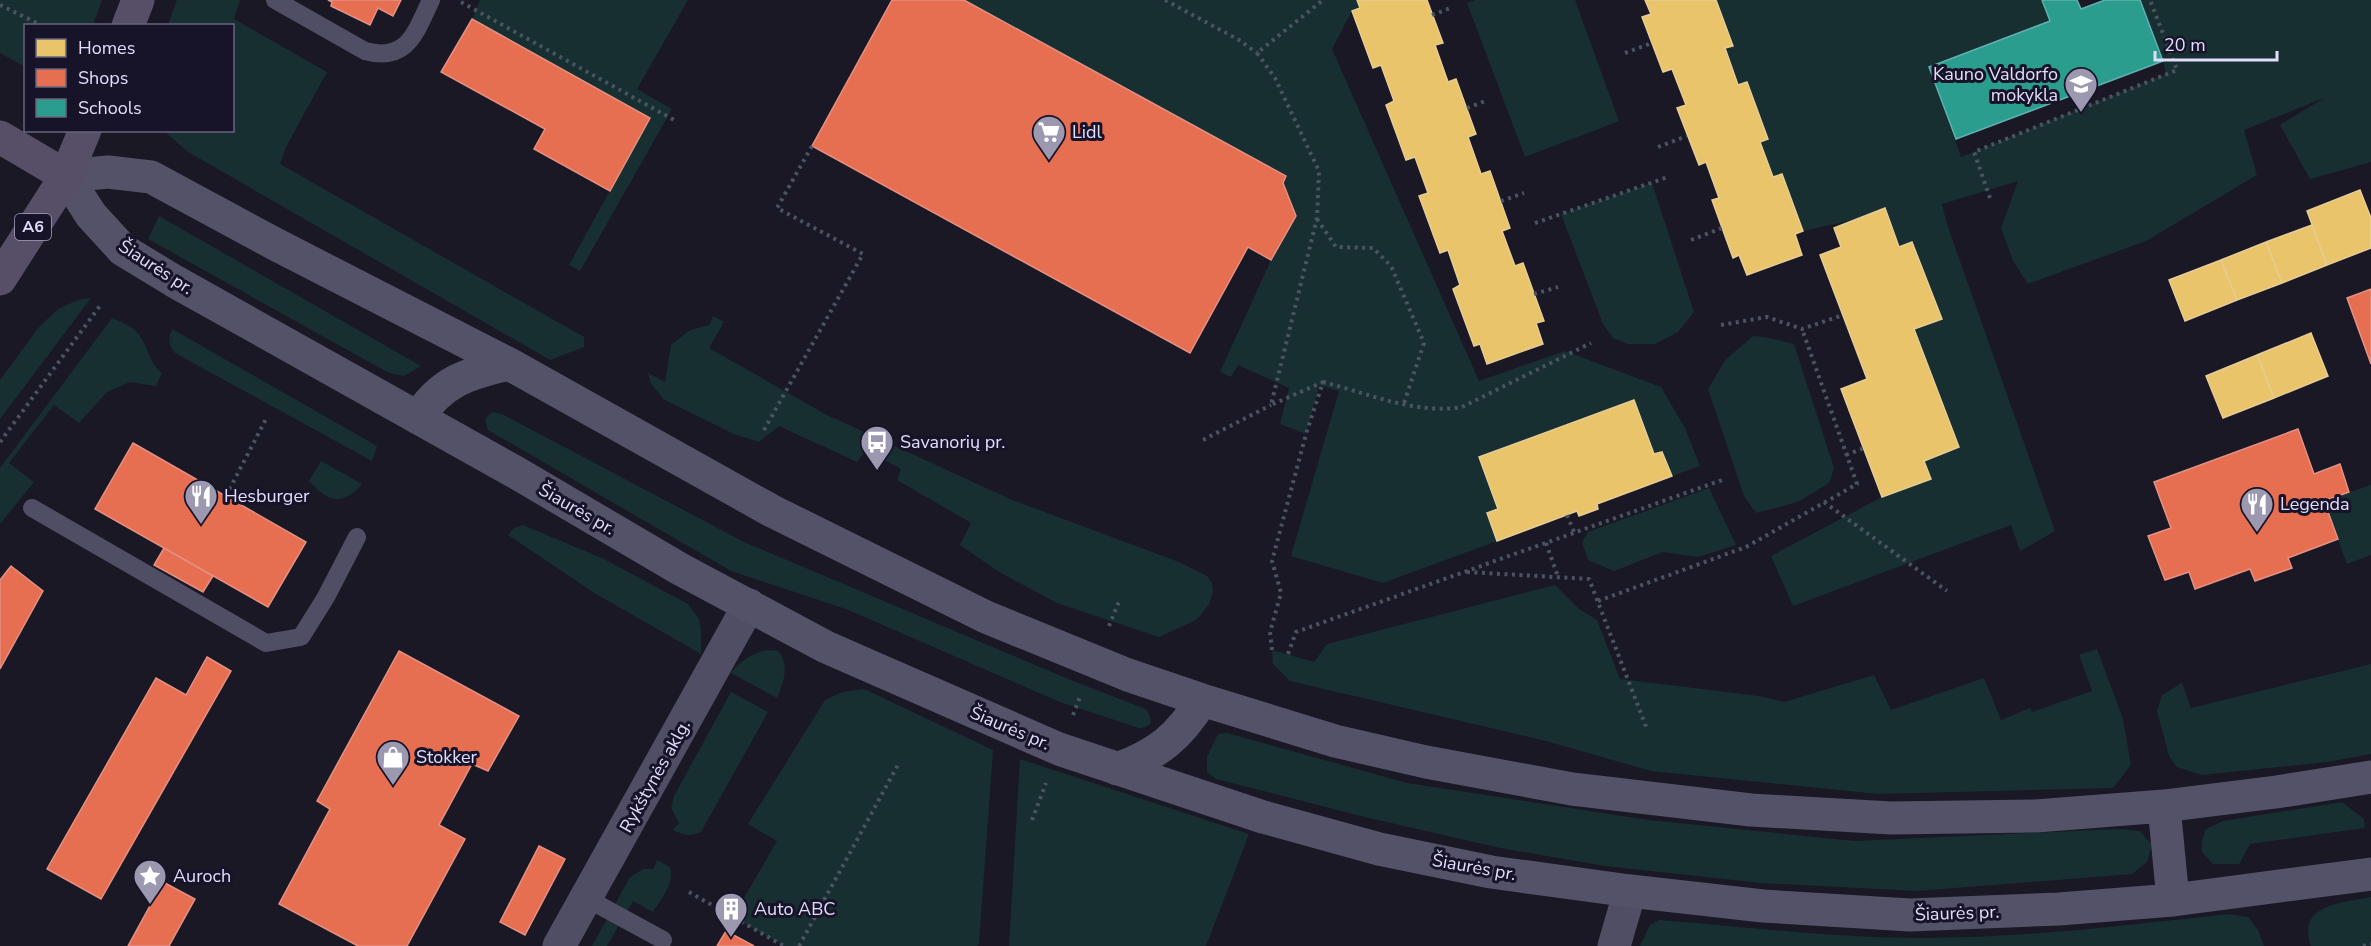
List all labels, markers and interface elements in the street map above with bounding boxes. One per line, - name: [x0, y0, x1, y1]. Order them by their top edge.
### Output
- legend: [24, 24, 234, 132]
- scale bar: [2155, 24, 2276, 62]
- text: 20 m: [2164, 33, 2206, 57]
- text: Homes: [78, 36, 135, 60]
- place label: Kauno Valdorfo mokykla: [1933, 62, 2058, 107]
- text: Shops: [78, 66, 128, 90]
- school or university icon: Kauno Valdorfo mokykla: [2063, 66, 2099, 113]
- text: Schools: [78, 96, 142, 120]
- supermarket icon: Lidl: [1031, 114, 1067, 161]
- place label: Lidl: [1072, 120, 1102, 144]
- road number: A6: [15, 214, 51, 240]
- street label: Šiaurės pr.: [114, 234, 198, 300]
- bus stop icon: Savanorių pr.: [859, 424, 895, 471]
- place label: Savanorių pr.: [900, 430, 1005, 454]
- street label: Šiaurės pr.: [534, 477, 620, 541]
- restaurant icon: Hesburger: [183, 478, 219, 525]
- place label: Hesburger: [224, 484, 310, 508]
- restaurant icon: Legenda: [2239, 486, 2275, 533]
- place label: Legenda: [2280, 492, 2350, 516]
- street label: Šiaurės pr.: [966, 700, 1054, 756]
- street label: Rykštynės aklg.: [614, 715, 696, 837]
- shop icon: Stokker: [375, 739, 411, 786]
- place label: Stokker: [416, 745, 478, 769]
- street label: Šiaurės pr.: [1430, 848, 1518, 886]
- place icon: Auroch: [132, 858, 168, 905]
- place label: Auroch: [173, 864, 231, 888]
- building icon: Auto ABC: [713, 891, 749, 938]
- place label: Auto ABC: [754, 897, 835, 921]
- street label: Šiaurės pr.: [1914, 900, 2000, 926]

